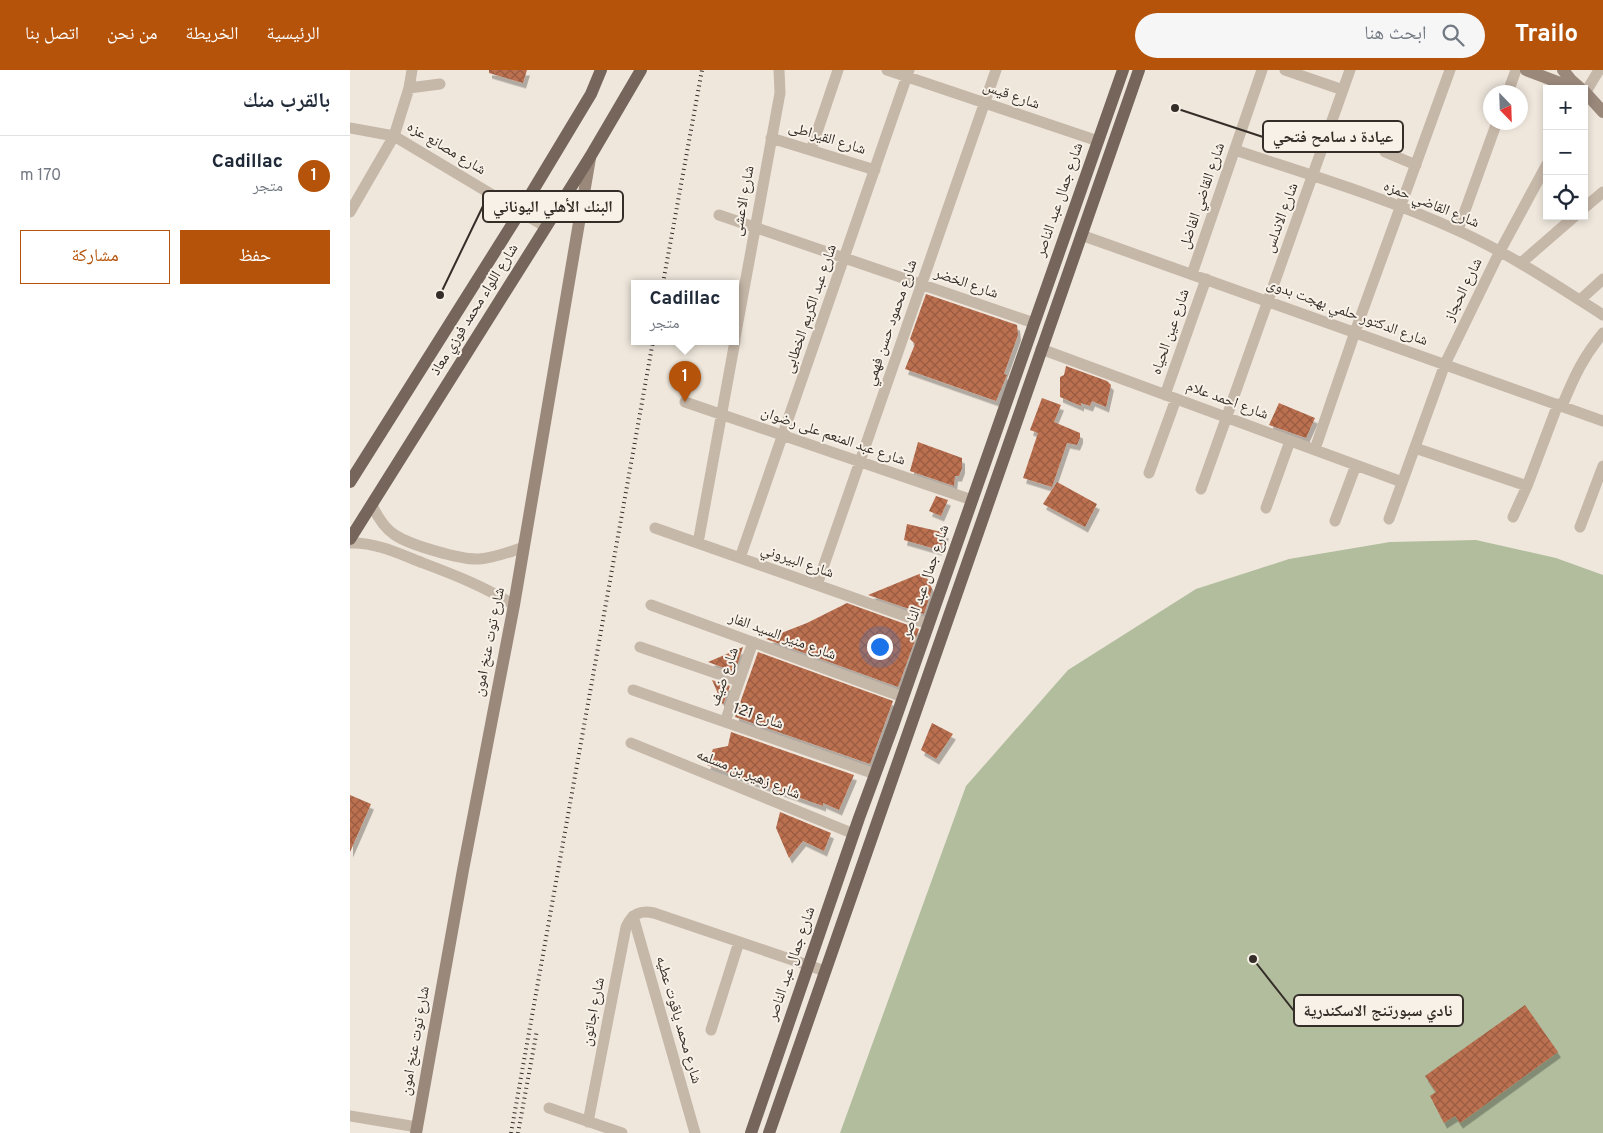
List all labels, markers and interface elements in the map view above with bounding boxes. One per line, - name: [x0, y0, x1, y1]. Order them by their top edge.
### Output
- search box: [1135, 13, 1485, 58]
- text: Trailo: [1515, 20, 1578, 50]
- icon: search: [1439, 21, 1467, 49]
- text: ابحث هنا: [1364, 22, 1427, 46]
- text: اتصل بنا: [25, 23, 79, 46]
- text: من نحن: [107, 23, 158, 46]
- text: الخريطة: [186, 23, 239, 46]
- text: الرئيسية: [267, 23, 320, 46]
- street label: شارع قيس: [980, 77, 1042, 115]
- north arrow: [1483, 85, 1528, 130]
- map controls: [1543, 85, 1588, 220]
- button: +: [1543, 85, 1588, 130]
- text: بالقرب منك: [243, 88, 330, 115]
- street label: شارع مصانع عزه: [403, 118, 489, 180]
- street label: شارع القيراطى: [786, 118, 868, 160]
- callout: عيادة د سامح فتحي: [1263, 121, 1403, 152]
- text: عيادة د سامح فتحي: [1273, 128, 1393, 149]
- button: −: [1543, 130, 1588, 175]
- street label: شارع جمال عبد الناصر: [1031, 140, 1088, 260]
- street label: شارع القاضي الفاضل: [1176, 140, 1231, 252]
- text: Cadillac: [212, 150, 283, 174]
- street label: شارع الاعشى: [728, 164, 760, 238]
- text: 170 m: [20, 166, 61, 186]
- text: 1: [311, 166, 317, 186]
- button: locate: [1543, 175, 1588, 220]
- text: متجر: [253, 177, 283, 197]
- street label: شارع القاضي حمزه: [1380, 177, 1482, 234]
- street label: شارع الاندلس: [1261, 180, 1303, 256]
- callout: البنك الأهلي اليوناني: [483, 191, 623, 222]
- text: البنك الأهلي اليوناني: [493, 198, 613, 219]
- button: مشاركة: [20, 230, 170, 284]
- button: حفظ: [180, 230, 330, 284]
- street label: شارع اللواء محمد فوزي معاذ: [427, 241, 524, 380]
- street label: شارع عبد الكريم الخطابى: [780, 242, 842, 376]
- street label: شارع الحجاز: [1440, 255, 1488, 326]
- street label: شارع محمود حسن فهمي: [862, 257, 923, 389]
- street label: شارع الخضر: [931, 264, 1001, 304]
- street label: شارع الدكتور حلمي بهجت بدوى: [1263, 275, 1430, 352]
- popup: [631, 280, 739, 345]
- text: Cadillac: [649, 287, 721, 311]
- street label: شارع عين الحياه: [1147, 287, 1195, 377]
- text: متجر: [649, 314, 680, 334]
- pin: 1: [669, 361, 701, 402]
- street label: شارع احمد علام: [1183, 377, 1271, 425]
- street label: شارع عبد المنعم على رضوان: [758, 403, 908, 471]
- street label: شارع جمال عبد الناصر: [897, 522, 954, 642]
- street label: شارع البيروني: [758, 541, 836, 584]
- street label: شارع توت عنخ امون: [470, 586, 510, 698]
- street label: شارع منير السيد الفار: [725, 608, 839, 665]
- your location: [867, 634, 893, 660]
- street label: شارع ضيف: [706, 645, 744, 709]
- street label: شارع 121: [730, 699, 786, 735]
- street label: شارع زهير بن مسلمه: [693, 746, 803, 805]
- street label: شارع جمال عبد الناصر: [763, 904, 820, 1024]
- street label: شارع محمد ياقوت عطيه: [651, 954, 705, 1086]
- street label: شارع اجاتون: [578, 976, 610, 1048]
- street label: شارع توت عنخ امون: [397, 985, 435, 1097]
- callout: نادي سبورتنج الاسكندرية: [1294, 995, 1463, 1026]
- text: نادي سبورتنج الاسكندرية: [1304, 1002, 1452, 1023]

